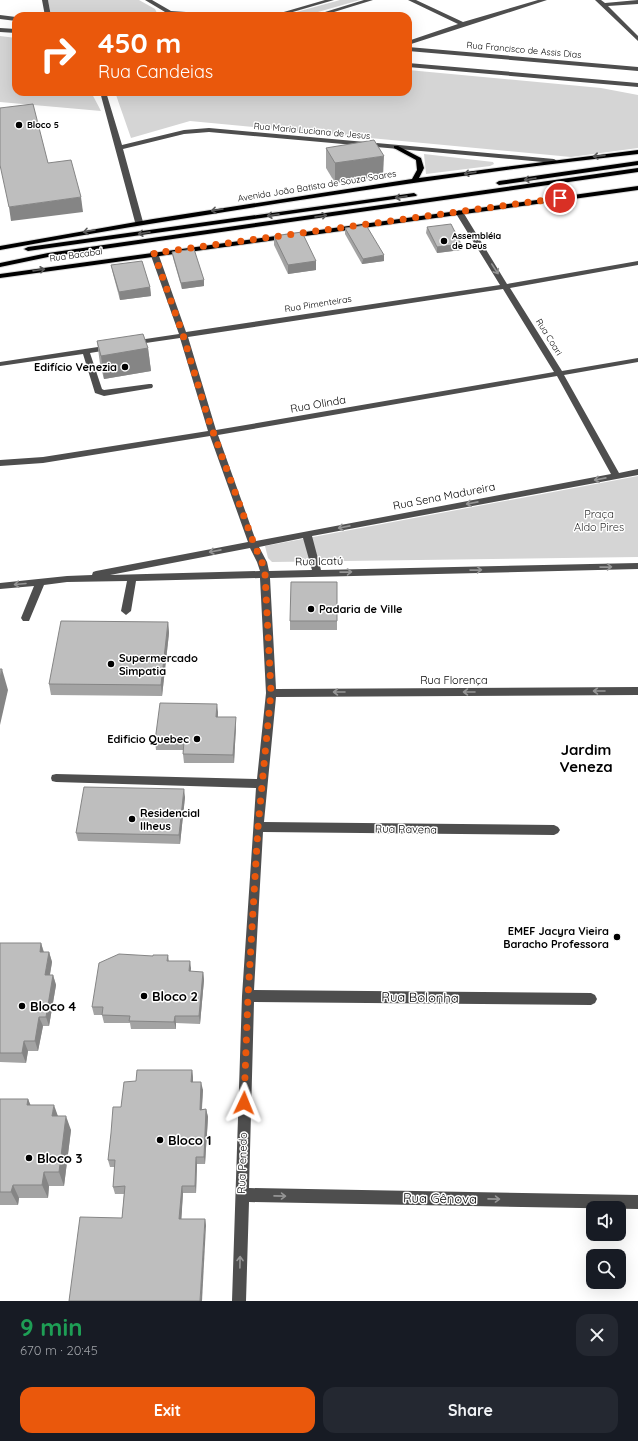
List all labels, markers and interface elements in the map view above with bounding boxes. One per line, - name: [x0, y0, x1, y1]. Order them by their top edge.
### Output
- text: 450 m: [98, 25, 181, 60]
- icon: right: [32, 28, 84, 80]
- street label: Rua Francisco de Assis Dias: [466, 39, 582, 60]
- text: Rua Candeias: [98, 60, 213, 83]
- place label: Bloco 5: [27, 119, 59, 130]
- marker: Bloco 5: [14, 120, 24, 130]
- street label: Rua Maria Luciana de Jesus: [253, 120, 371, 141]
- one-way arrow: [593, 153, 606, 160]
- street label: Avenida João Batista de Souza Soares: [237, 168, 397, 204]
- one-way arrow: [464, 169, 477, 177]
- one-way arrow: [524, 175, 537, 183]
- pin: [543, 181, 577, 215]
- icon: arrive: [549, 187, 571, 209]
- one-way arrow: [395, 193, 408, 201]
- one-way arrow: [211, 206, 224, 214]
- one-way arrow: [267, 211, 280, 219]
- one-way arrow: [314, 212, 327, 220]
- one-way arrow: [83, 227, 96, 235]
- one-way arrow: [138, 229, 151, 237]
- place label: Assembléia de Deus: [452, 230, 501, 251]
- marker: Assembléia de Deus: [439, 236, 449, 246]
- street label: Rua Bacabal: [49, 245, 103, 264]
- one-way arrow: [491, 263, 499, 275]
- one-way arrow: [32, 266, 45, 274]
- street label: Rua Pimenteiras: [284, 293, 352, 314]
- street label: Rua Coari: [534, 316, 565, 357]
- place label: Edifício Venezia: [34, 360, 117, 374]
- marker: Edifício Venezia: [120, 362, 130, 372]
- street label: Rua Olinda: [289, 392, 347, 416]
- one-way arrow: [594, 475, 607, 483]
- street label: Rua Sena Madureira: [392, 479, 496, 513]
- one-way arrow: [466, 499, 479, 507]
- park label: Praça Aldo Pires: [574, 507, 624, 534]
- one-way arrow: [338, 523, 351, 531]
- one-way arrow: [209, 548, 222, 556]
- street label: Rua Icatú: [295, 554, 343, 568]
- one-way arrow: [599, 563, 612, 571]
- one-way arrow: [469, 566, 482, 573]
- one-way arrow: [339, 568, 352, 576]
- one-way arrow: [14, 581, 27, 588]
- place label: Padaria de Ville: [319, 602, 403, 616]
- marker: Padaria de Ville: [306, 604, 316, 614]
- place label: Supermercado Simpatia: [119, 651, 198, 678]
- marker: Supermercado Simpatia: [106, 659, 116, 669]
- street label: Rua Florença: [420, 673, 488, 687]
- one-way arrow: [593, 687, 606, 695]
- one-way arrow: [333, 688, 346, 696]
- one-way arrow: [463, 688, 476, 696]
- place label: Edificio Quebec: [107, 732, 189, 746]
- marker: Edificio Quebec: [192, 734, 202, 744]
- district label: Jardim Veneza: [559, 740, 613, 776]
- place label: Residencial Ilheus: [140, 806, 200, 833]
- marker: Residencial Ilheus: [127, 814, 137, 824]
- street label: Rua Ravena: [375, 821, 437, 837]
- place label: EMEF Jacyra Vieira Baracho Professora: [503, 924, 609, 951]
- marker: EMEF Jacyra Vieira Baracho Professora: [612, 932, 622, 942]
- place label: Bloco 2: [152, 988, 198, 1004]
- street label: Rua Bolonha: [381, 988, 459, 1006]
- marker: Bloco 2: [139, 991, 149, 1001]
- place label: Bloco 4: [30, 998, 76, 1014]
- marker: Bloco 4: [17, 1001, 27, 1011]
- position arrow: [223, 1082, 265, 1124]
- place label: Bloco 1: [168, 1132, 212, 1148]
- street label: Rua Penedo: [234, 1132, 250, 1194]
- marker: Bloco 1: [155, 1135, 165, 1145]
- place label: Bloco 3: [37, 1150, 82, 1166]
- marker: Bloco 3: [24, 1153, 34, 1163]
- street label: Rua Gênova: [403, 1189, 477, 1207]
- one-way arrow: [273, 1192, 286, 1199]
- one-way arrow: [487, 1195, 500, 1203]
- map controls: [586, 1201, 626, 1289]
- button: sound: [586, 1201, 626, 1241]
- button: search: [586, 1249, 626, 1289]
- one-way arrow: [236, 1256, 244, 1269]
- text: 9 min: [20, 1312, 82, 1342]
- button: close: [576, 1314, 618, 1356]
- text: 670 m · 20:45: [20, 1342, 98, 1358]
- button: Exit: [20, 1387, 315, 1433]
- button: Share: [323, 1387, 618, 1433]

